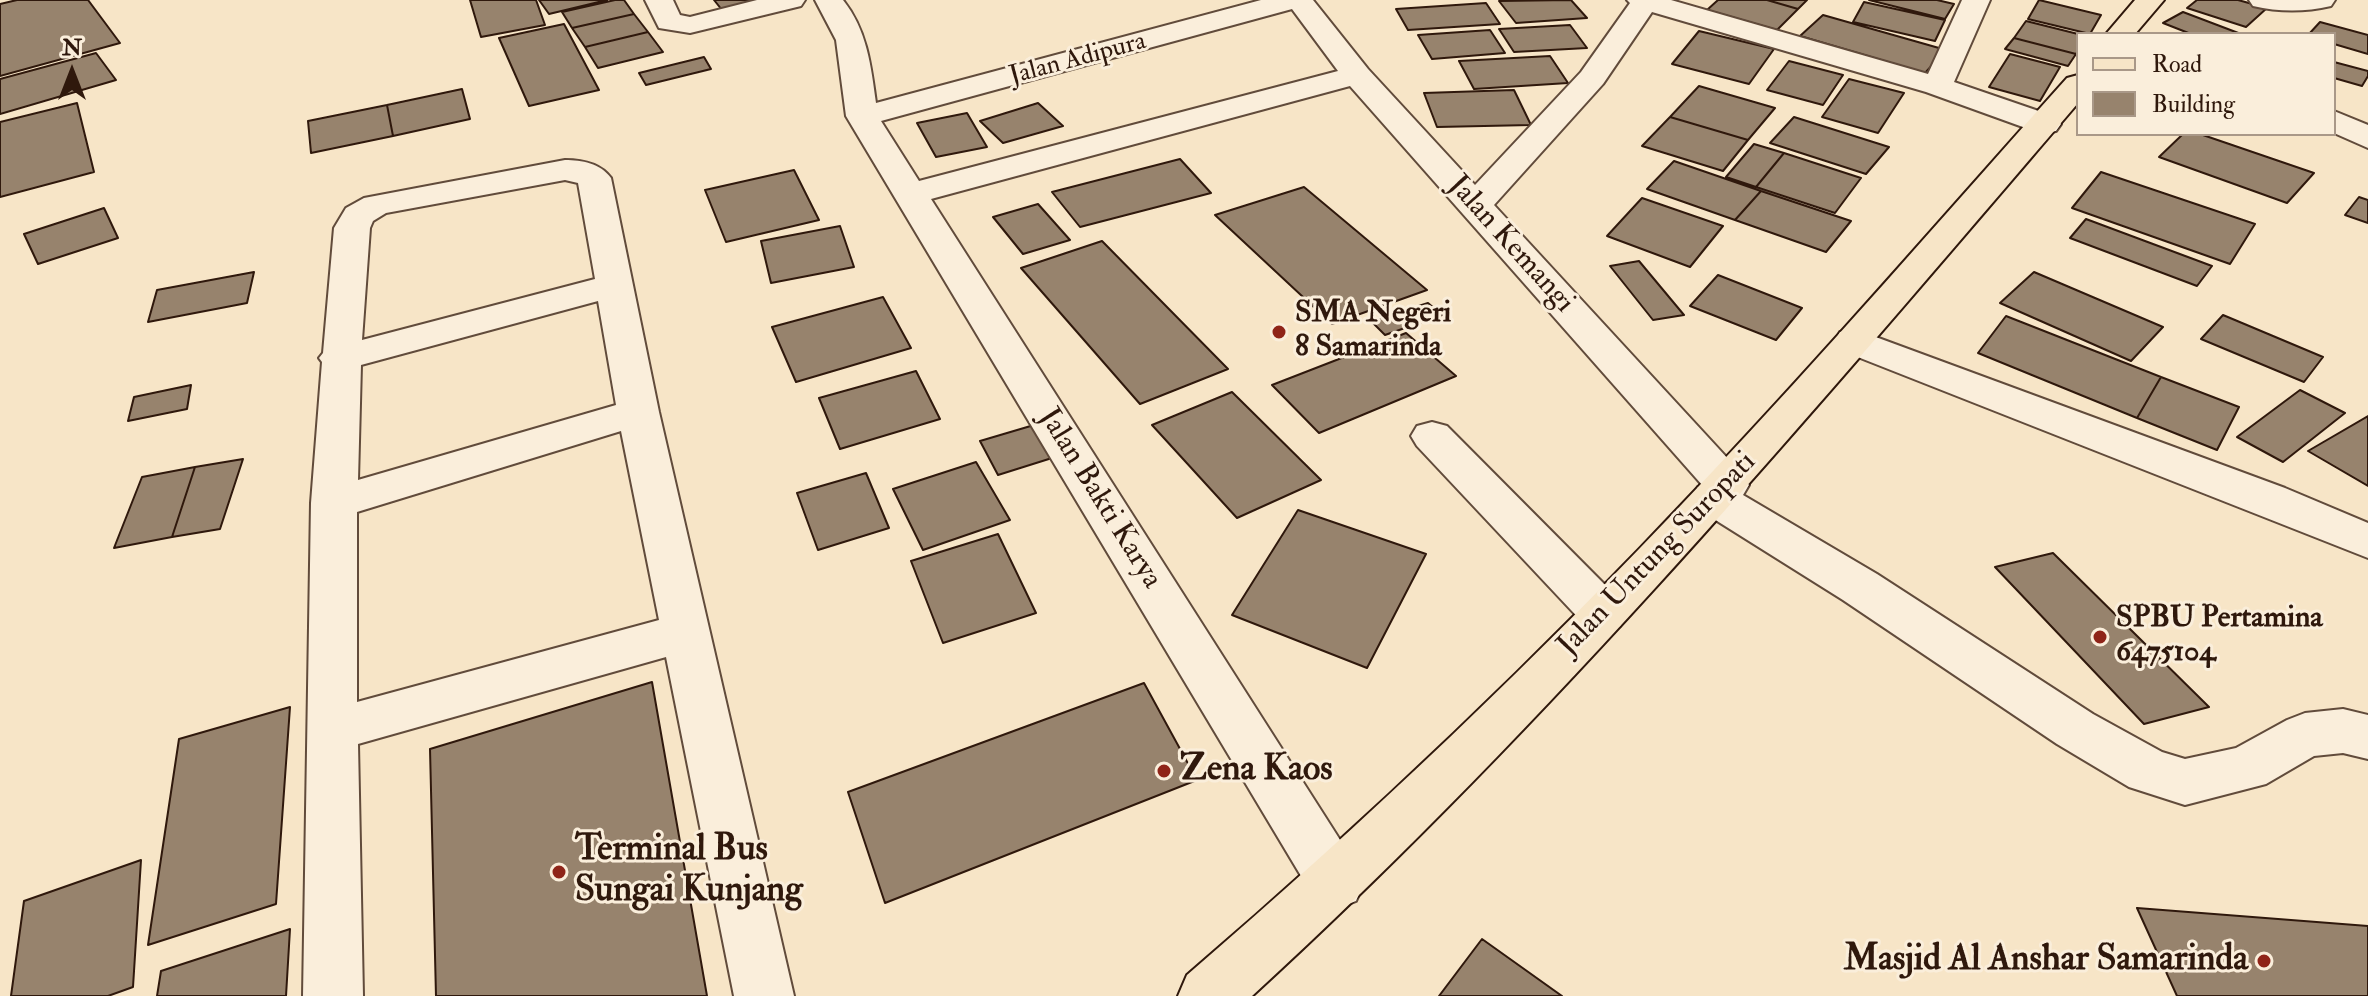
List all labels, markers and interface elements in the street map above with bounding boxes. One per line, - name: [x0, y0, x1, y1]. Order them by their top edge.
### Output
- street label: Jalan Adipura: [1006, 27, 1150, 93]
- north arrow: [32, 32, 112, 112]
- legend: [2076, 32, 2336, 136]
- text: N: [62, 34, 82, 62]
- text: Road: [2152, 49, 2202, 80]
- text: Building: [2152, 89, 2235, 120]
- street label: Jalan Kemangi: [1439, 169, 1581, 321]
- place label: SMA Negeri 8 Samarinda: [1295, 297, 1451, 368]
- marker: SMA Negeri 8 Samarinda: [1270, 323, 1288, 341]
- street label: Jalan Bakti Karya: [1029, 402, 1169, 596]
- street label: Jalan Untung Suropati: [1551, 445, 1765, 665]
- place label: SPBU Pertamina 6475104: [2116, 602, 2323, 672]
- marker: SPBU Pertamina 6475104: [2091, 628, 2109, 646]
- place label: Zena Kaos: [1180, 749, 1333, 793]
- marker: Zena Kaos: [1155, 762, 1173, 780]
- place label: Terminal Bus Sungai Kunjang: [575, 829, 803, 914]
- marker: Terminal Bus Sungai Kunjang: [550, 863, 568, 881]
- place label: Masjid Al Anshar Samarinda: [1844, 939, 2248, 983]
- marker: Masjid Al Anshar Samarinda: [2255, 952, 2273, 970]

